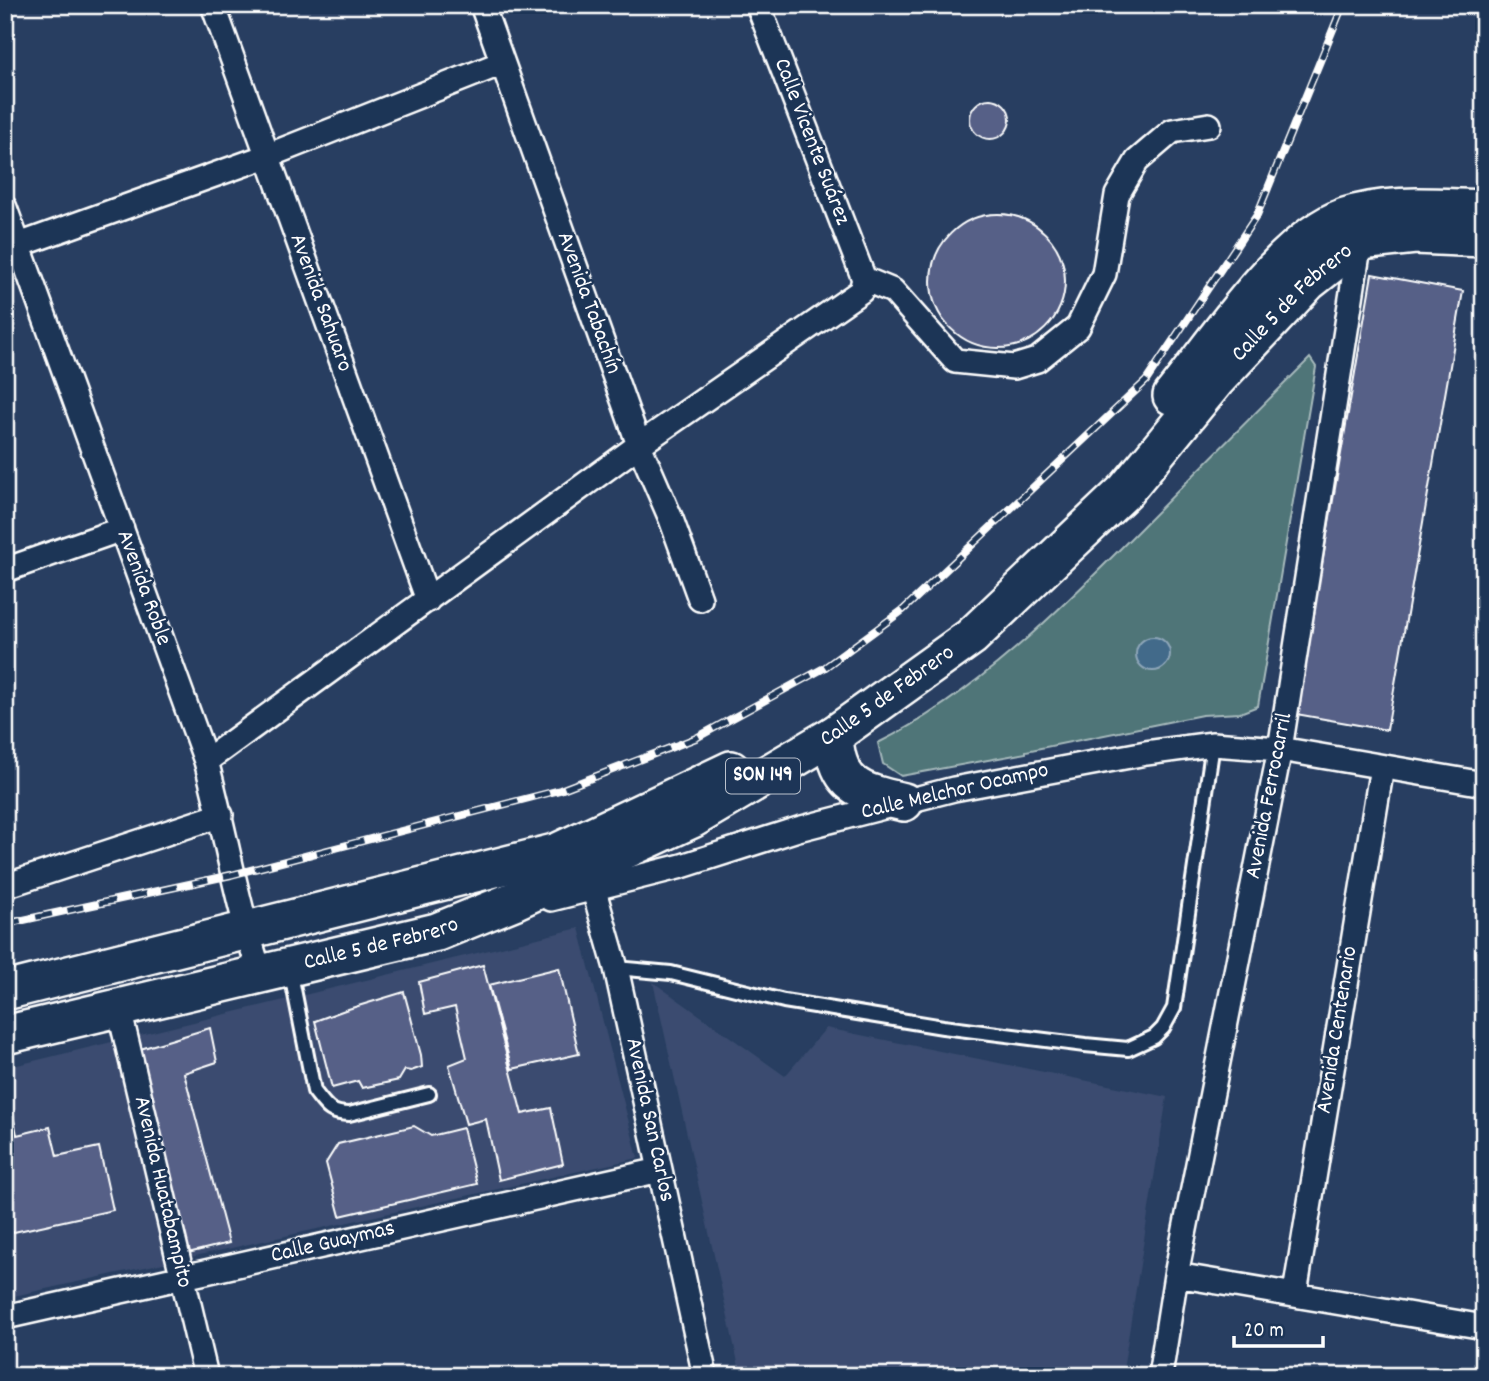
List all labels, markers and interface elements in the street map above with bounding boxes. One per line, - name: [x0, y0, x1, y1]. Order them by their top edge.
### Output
- street label: Calle Vicente Suárez: [764, 54, 858, 231]
- street label: Avenida Tabachín: [547, 227, 629, 379]
- street label: Avenida Sahuaro: [280, 229, 360, 377]
- street label: Calle 5 de Febrero: [1224, 236, 1360, 370]
- street label: Avenida Roble: [107, 526, 179, 650]
- street label: Calle 5 de Febrero: [814, 637, 962, 756]
- street label: Avenida Ferrocarril: [1238, 710, 1302, 882]
- street label: Calle Melchor Ocampo: [858, 754, 1052, 830]
- road number: SON 149: [726, 758, 800, 794]
- street label: Calle 5 de Febrero: [301, 908, 464, 980]
- street label: Avenida Centenario: [1308, 944, 1368, 1116]
- street label: Avenida San Carlos: [616, 1035, 682, 1205]
- street label: Avenida Huatabampito: [124, 1093, 200, 1291]
- street label: Calle Guaymas: [268, 1213, 398, 1273]
- scale bar: [1234, 1304, 1323, 1348]
- text: 20 m: [1244, 1317, 1284, 1347]

